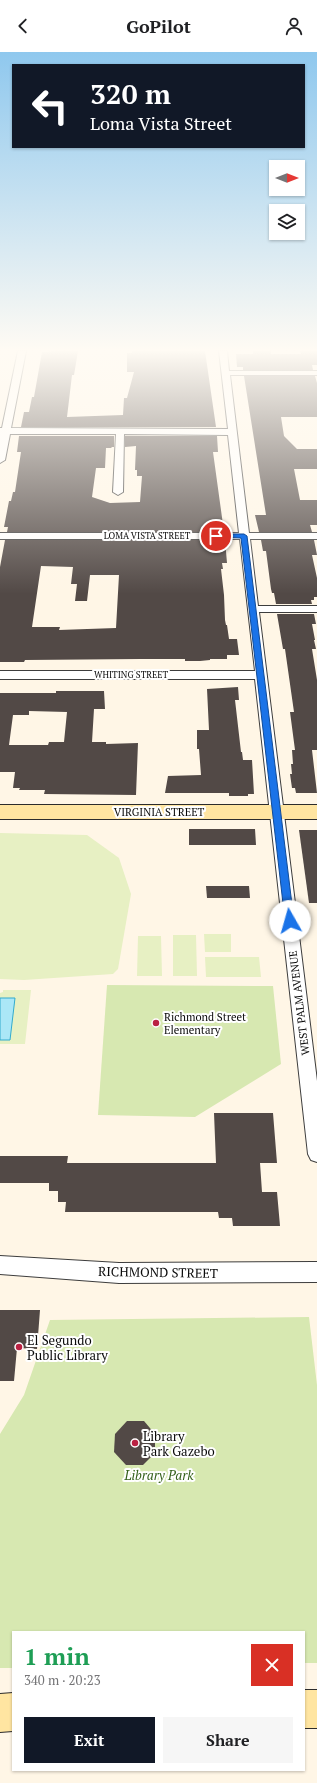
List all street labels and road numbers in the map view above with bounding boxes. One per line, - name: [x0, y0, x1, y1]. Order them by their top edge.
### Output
- street label: LOMA VISTA STREET: [104, 530, 191, 542]
- street label: WHITING STREET: [94, 669, 168, 681]
- street label: VIRGINIA STREET: [114, 805, 205, 819]
- street label: WEST PALM AVENUE: [286, 950, 312, 1056]
- street label: RICHMOND STREET: [98, 1262, 218, 1282]

